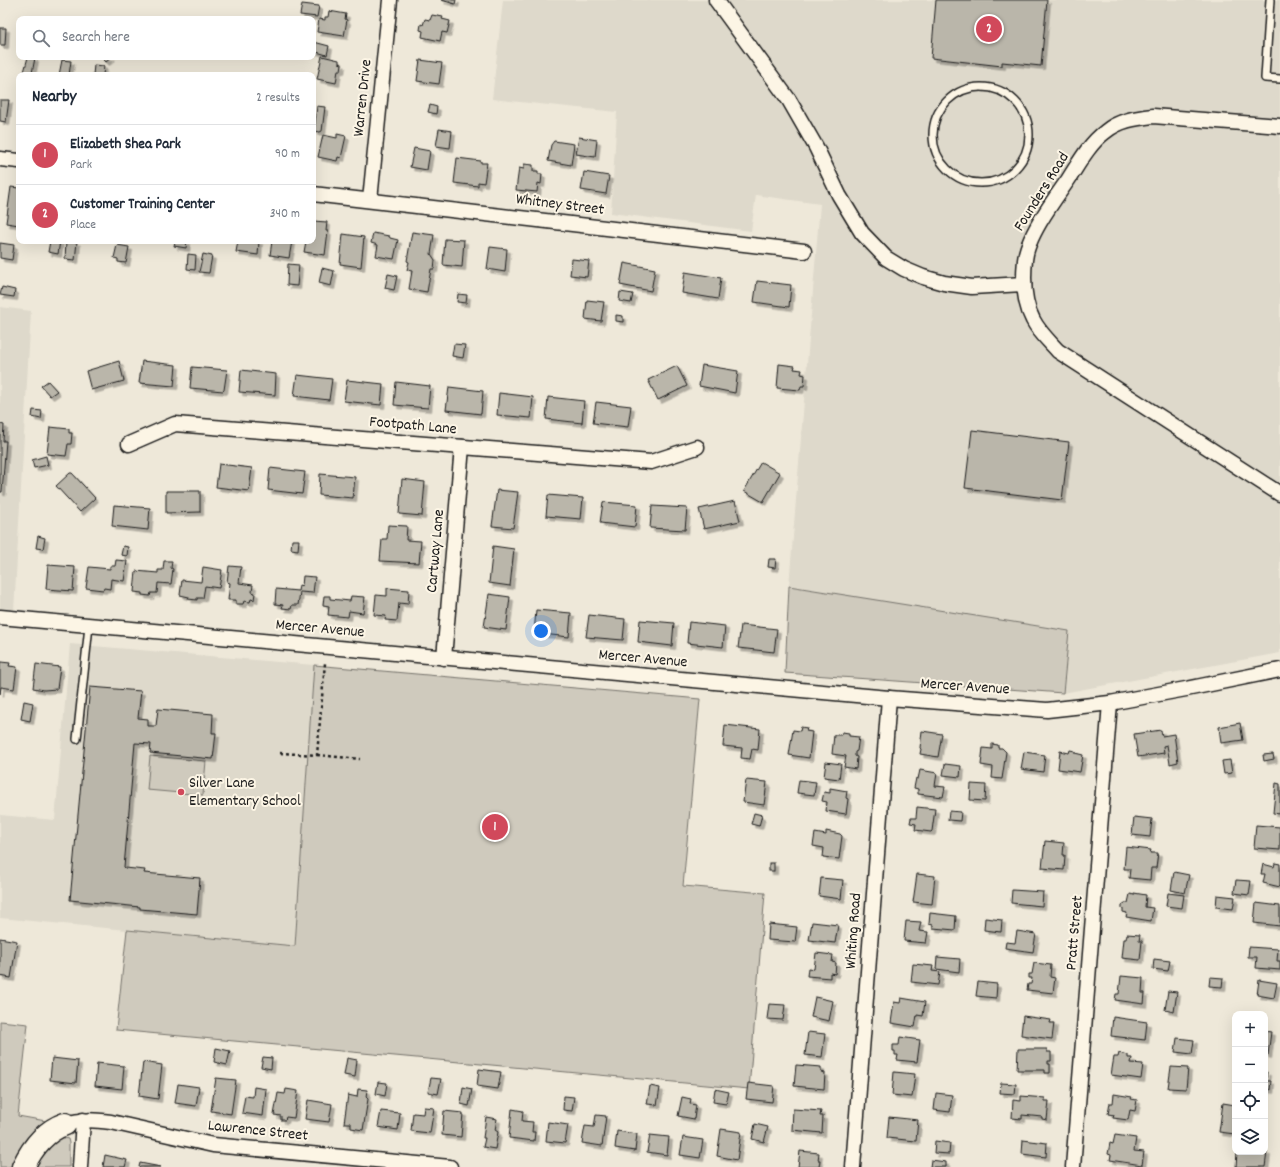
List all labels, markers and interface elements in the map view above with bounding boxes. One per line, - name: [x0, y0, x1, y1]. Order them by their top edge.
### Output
- pin: 2: [976, 14, 1002, 44]
- search box: [16, 16, 316, 60]
- icon: search: [30, 27, 52, 49]
- text: Search here: [62, 27, 130, 49]
- street label: Warren Drive: [348, 58, 378, 138]
- text: Nearby: [32, 86, 76, 110]
- text: 2 results: [256, 89, 300, 108]
- text: Elizabeth Shea Park: [70, 134, 181, 156]
- text: 1: [44, 145, 46, 164]
- text: 90 m: [275, 145, 300, 164]
- street label: Founders Road: [1009, 148, 1075, 236]
- text: Park: [70, 156, 92, 175]
- street label: Whitney Street: [515, 188, 606, 222]
- text: Customer Training Center: [70, 194, 215, 216]
- text: 2: [42, 205, 48, 224]
- text: 340 m: [270, 205, 300, 224]
- text: Place: [70, 216, 96, 235]
- street label: Footpath Lane: [368, 411, 458, 441]
- street label: Cartway Lane: [421, 508, 451, 594]
- street label: Mercer Avenue: [275, 614, 365, 644]
- your location: [531, 621, 551, 641]
- street label: Mercer Avenue: [598, 644, 688, 674]
- street label: Mercer Avenue: [920, 672, 1010, 702]
- place label: Silver Lane Elementary School: [189, 772, 301, 813]
- marker: Silver Lane Elementary School: [176, 787, 186, 797]
- pin: 1: [482, 812, 508, 842]
- street label: Whiting Road: [840, 892, 868, 970]
- street label: Pratt Street: [1060, 895, 1090, 971]
- map controls: [1232, 1011, 1268, 1155]
- button: +: [1232, 1011, 1268, 1047]
- button: −: [1232, 1047, 1268, 1083]
- button: locate: [1232, 1083, 1268, 1119]
- street label: Lawrence Street: [207, 1114, 309, 1148]
- button: layers: [1232, 1119, 1268, 1155]

